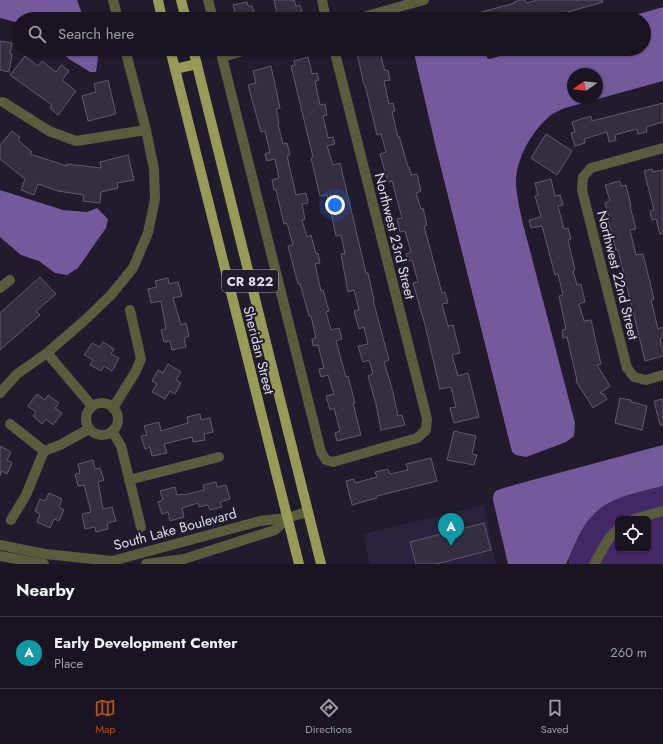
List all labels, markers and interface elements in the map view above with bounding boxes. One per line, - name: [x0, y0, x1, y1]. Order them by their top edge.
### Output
- search box: [12, 12, 651, 56]
- icon: search: [26, 23, 48, 45]
- text: Search here: [58, 23, 134, 45]
- north arrow: [567, 68, 603, 104]
- street label: Northwest 23rd Street: [370, 171, 421, 302]
- your location: [325, 195, 345, 215]
- street label: Northwest 22nd Street: [592, 208, 644, 342]
- road number: CR 822: [222, 270, 278, 292]
- street label: Sheridan Street: [238, 304, 280, 397]
- street label: South Lake Boulevard: [111, 503, 239, 555]
- pin: A: [438, 513, 464, 546]
- map controls: [615, 516, 651, 552]
- button: locate: [615, 516, 651, 552]
- text: Nearby: [16, 578, 74, 602]
- text: Early Development Center: [54, 632, 238, 654]
- text: A: [24, 643, 34, 662]
- text: 260 m: [610, 643, 647, 662]
- text: Place: [54, 654, 83, 673]
- tab: Map: [94, 697, 116, 737]
- tab: Directions: [305, 697, 352, 737]
- tab: Saved: [541, 697, 569, 737]

